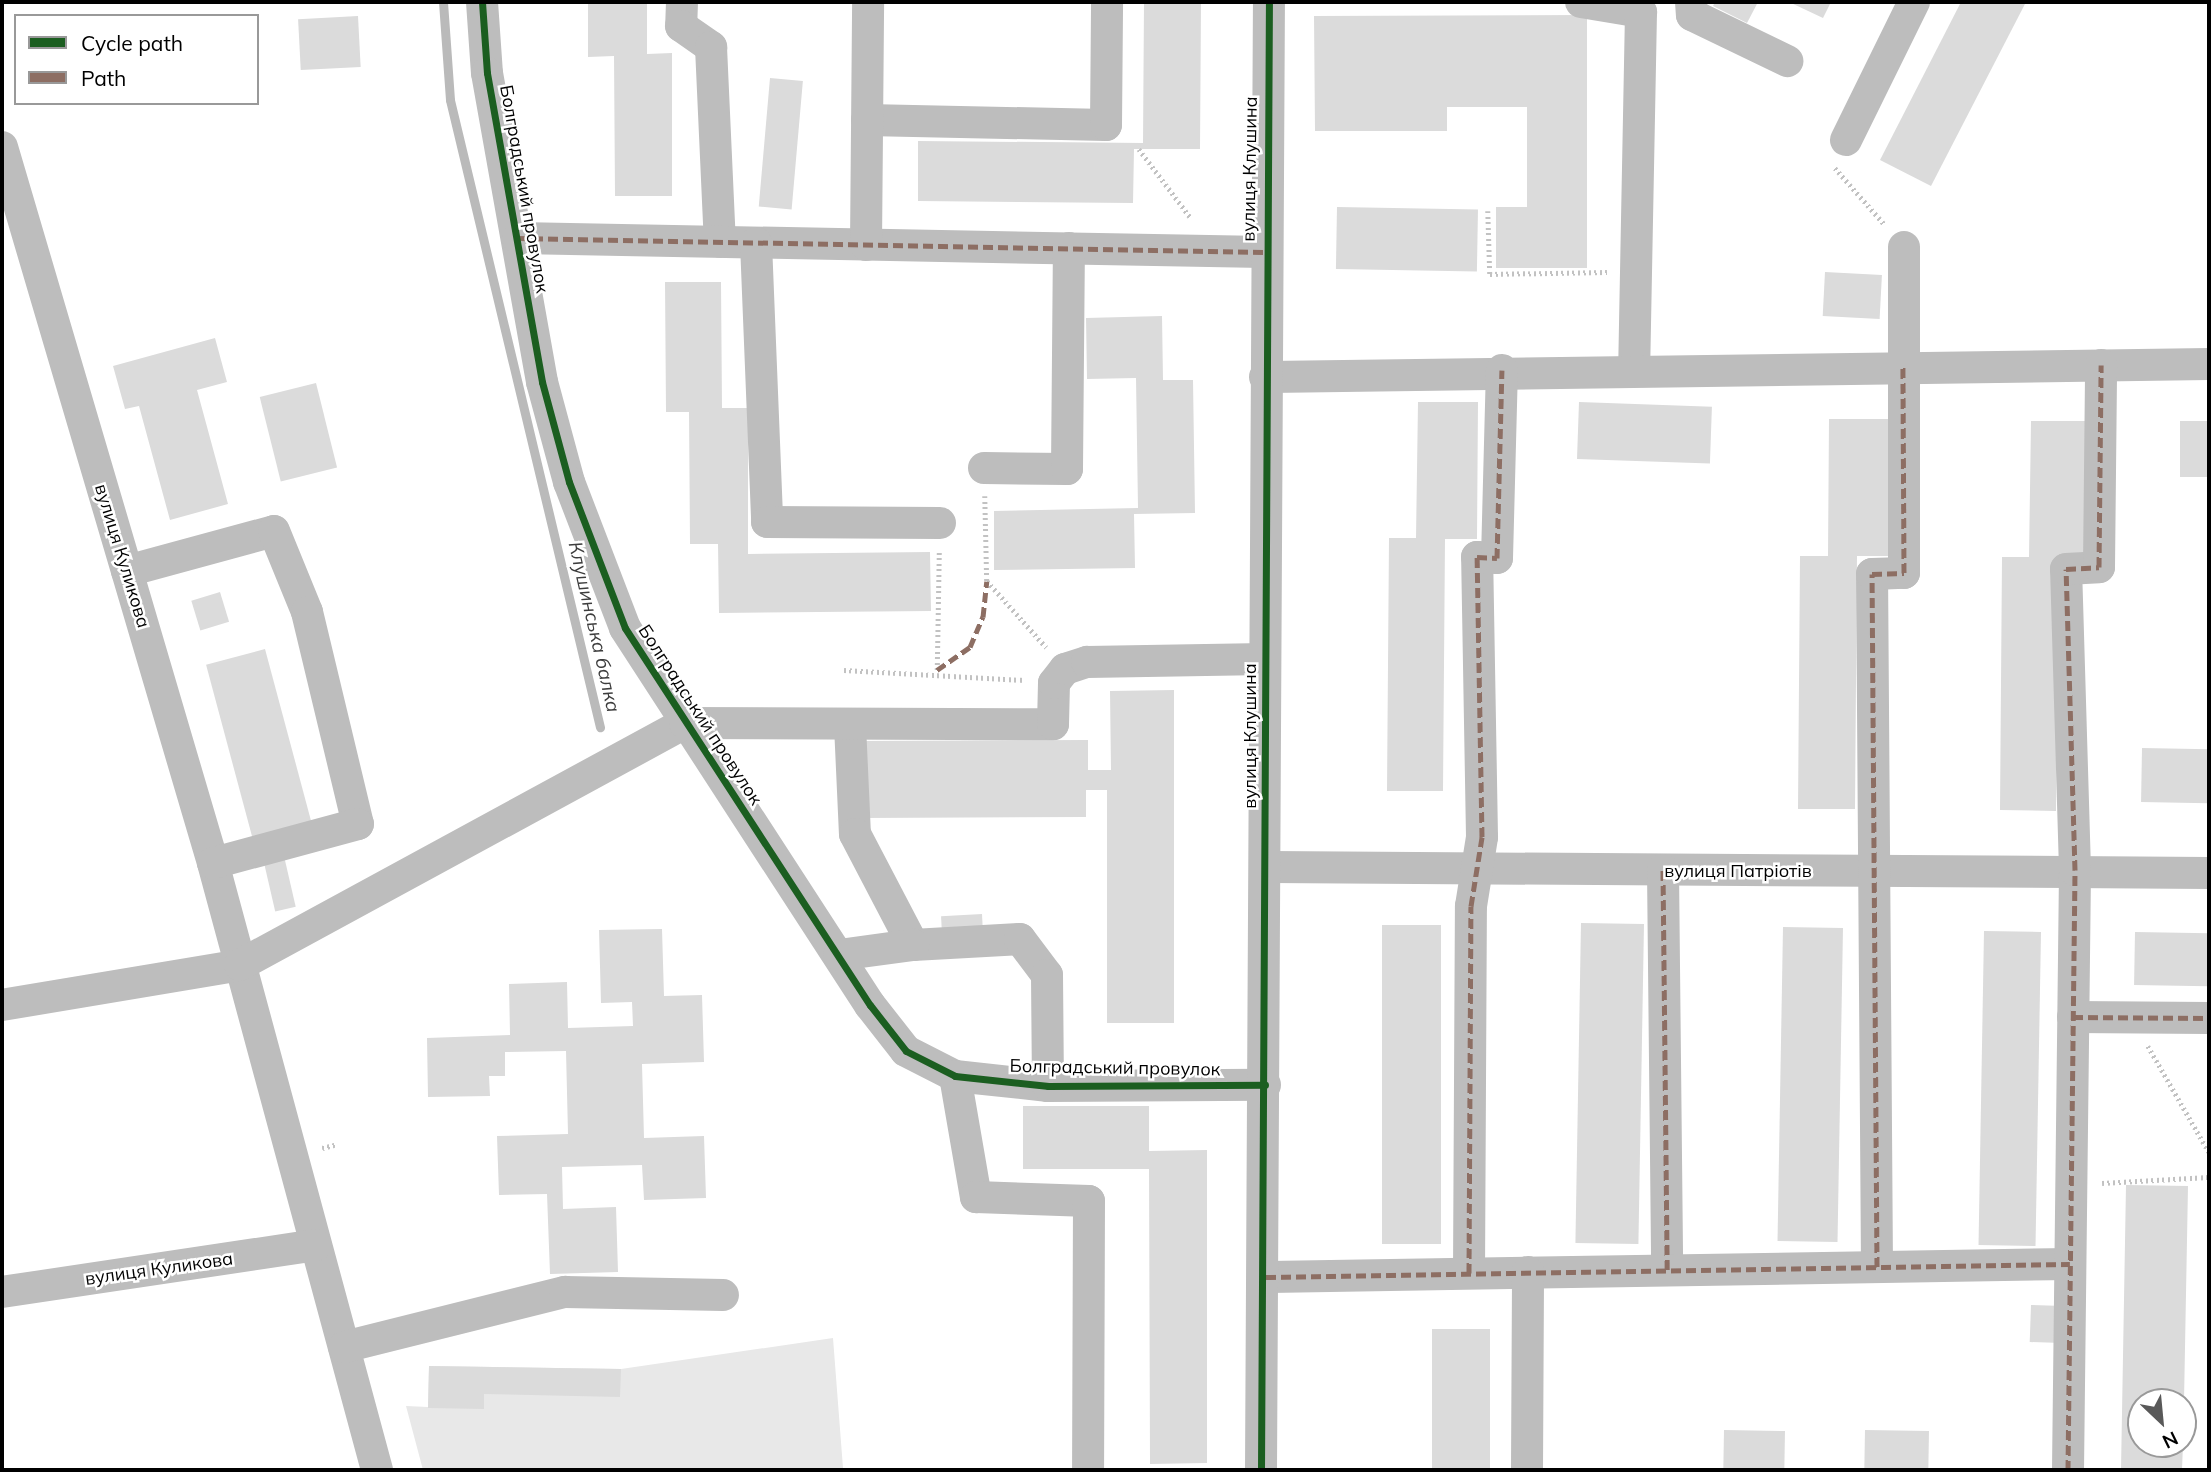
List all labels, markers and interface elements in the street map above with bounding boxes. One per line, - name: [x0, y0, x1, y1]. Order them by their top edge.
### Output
- legend: [14, 14, 259, 105]
- text: Cycle path: [81, 30, 183, 56]
- text: Path: [81, 65, 126, 91]
- street label: Болградський провулок: [495, 83, 553, 295]
- street label: вулиця Клушина: [1238, 96, 1262, 242]
- street label: вулиця Куликова: [90, 482, 154, 630]
- water label: Клушинська балка: [563, 539, 625, 715]
- street label: Болградський провулок: [634, 621, 766, 809]
- street label: вулиця Клушина: [1239, 663, 1261, 809]
- street label: вулиця Патріотів: [1664, 860, 1812, 882]
- street label: Болградський провулок: [1009, 1055, 1221, 1081]
- street label: вулиця Куликова: [84, 1248, 234, 1290]
- north arrow: [2127, 1388, 2197, 1458]
- text: N: [2159, 1426, 2182, 1454]

